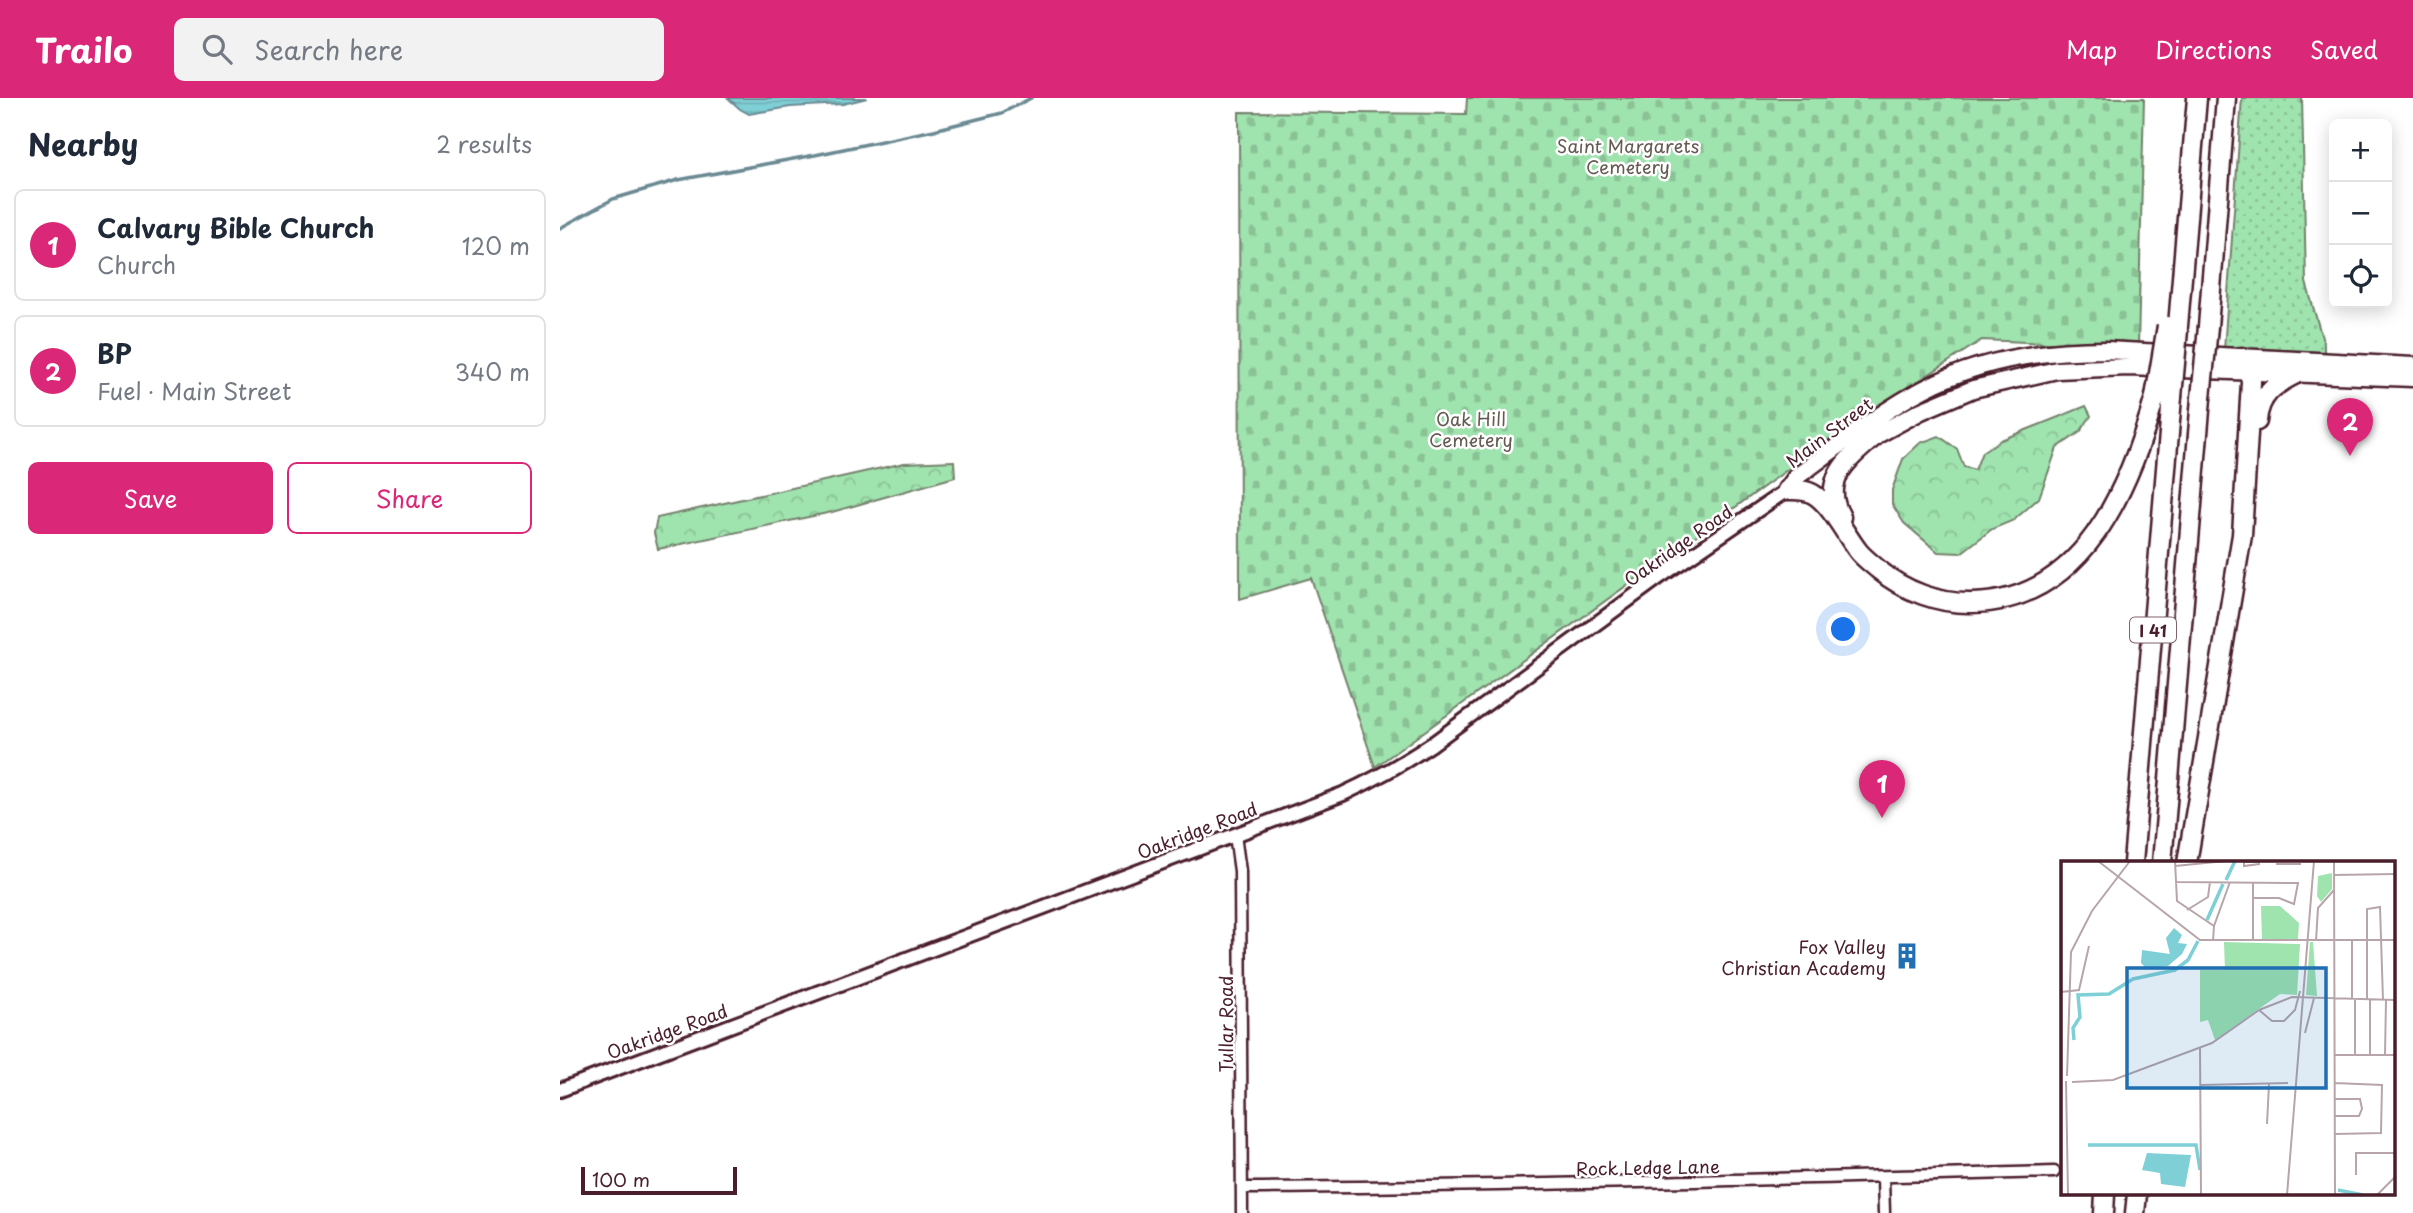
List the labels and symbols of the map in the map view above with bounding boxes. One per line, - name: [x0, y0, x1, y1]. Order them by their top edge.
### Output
- park label: Saint Margarets Cemetery: [1557, 132, 1699, 180]
- street label: Main Street: [1780, 390, 1878, 474]
- pin: 2: [2327, 398, 2373, 456]
- park label: Oak Hill Cemetery: [1429, 405, 1513, 453]
- street label: Oakridge Road: [1618, 498, 1738, 592]
- your location: [1826, 612, 1860, 646]
- road number: I 41: [2130, 618, 2176, 642]
- pin: 1: [1859, 760, 1905, 818]
- street label: Oakridge Road: [1133, 795, 1261, 865]
- inset map: [2061, 861, 2396, 1196]
- place label: Fox Valley Christian Academy: [1721, 933, 1886, 981]
- building icon: Fox Valley Christian Academy: [1892, 941, 1922, 971]
- street label: Tullar Road: [1212, 975, 1239, 1073]
- street label: Oakridge Road: [603, 997, 731, 1065]
- street label: Rock Ledge Lane: [1576, 1152, 1720, 1182]
- scale bar: [581, 1164, 737, 1196]

